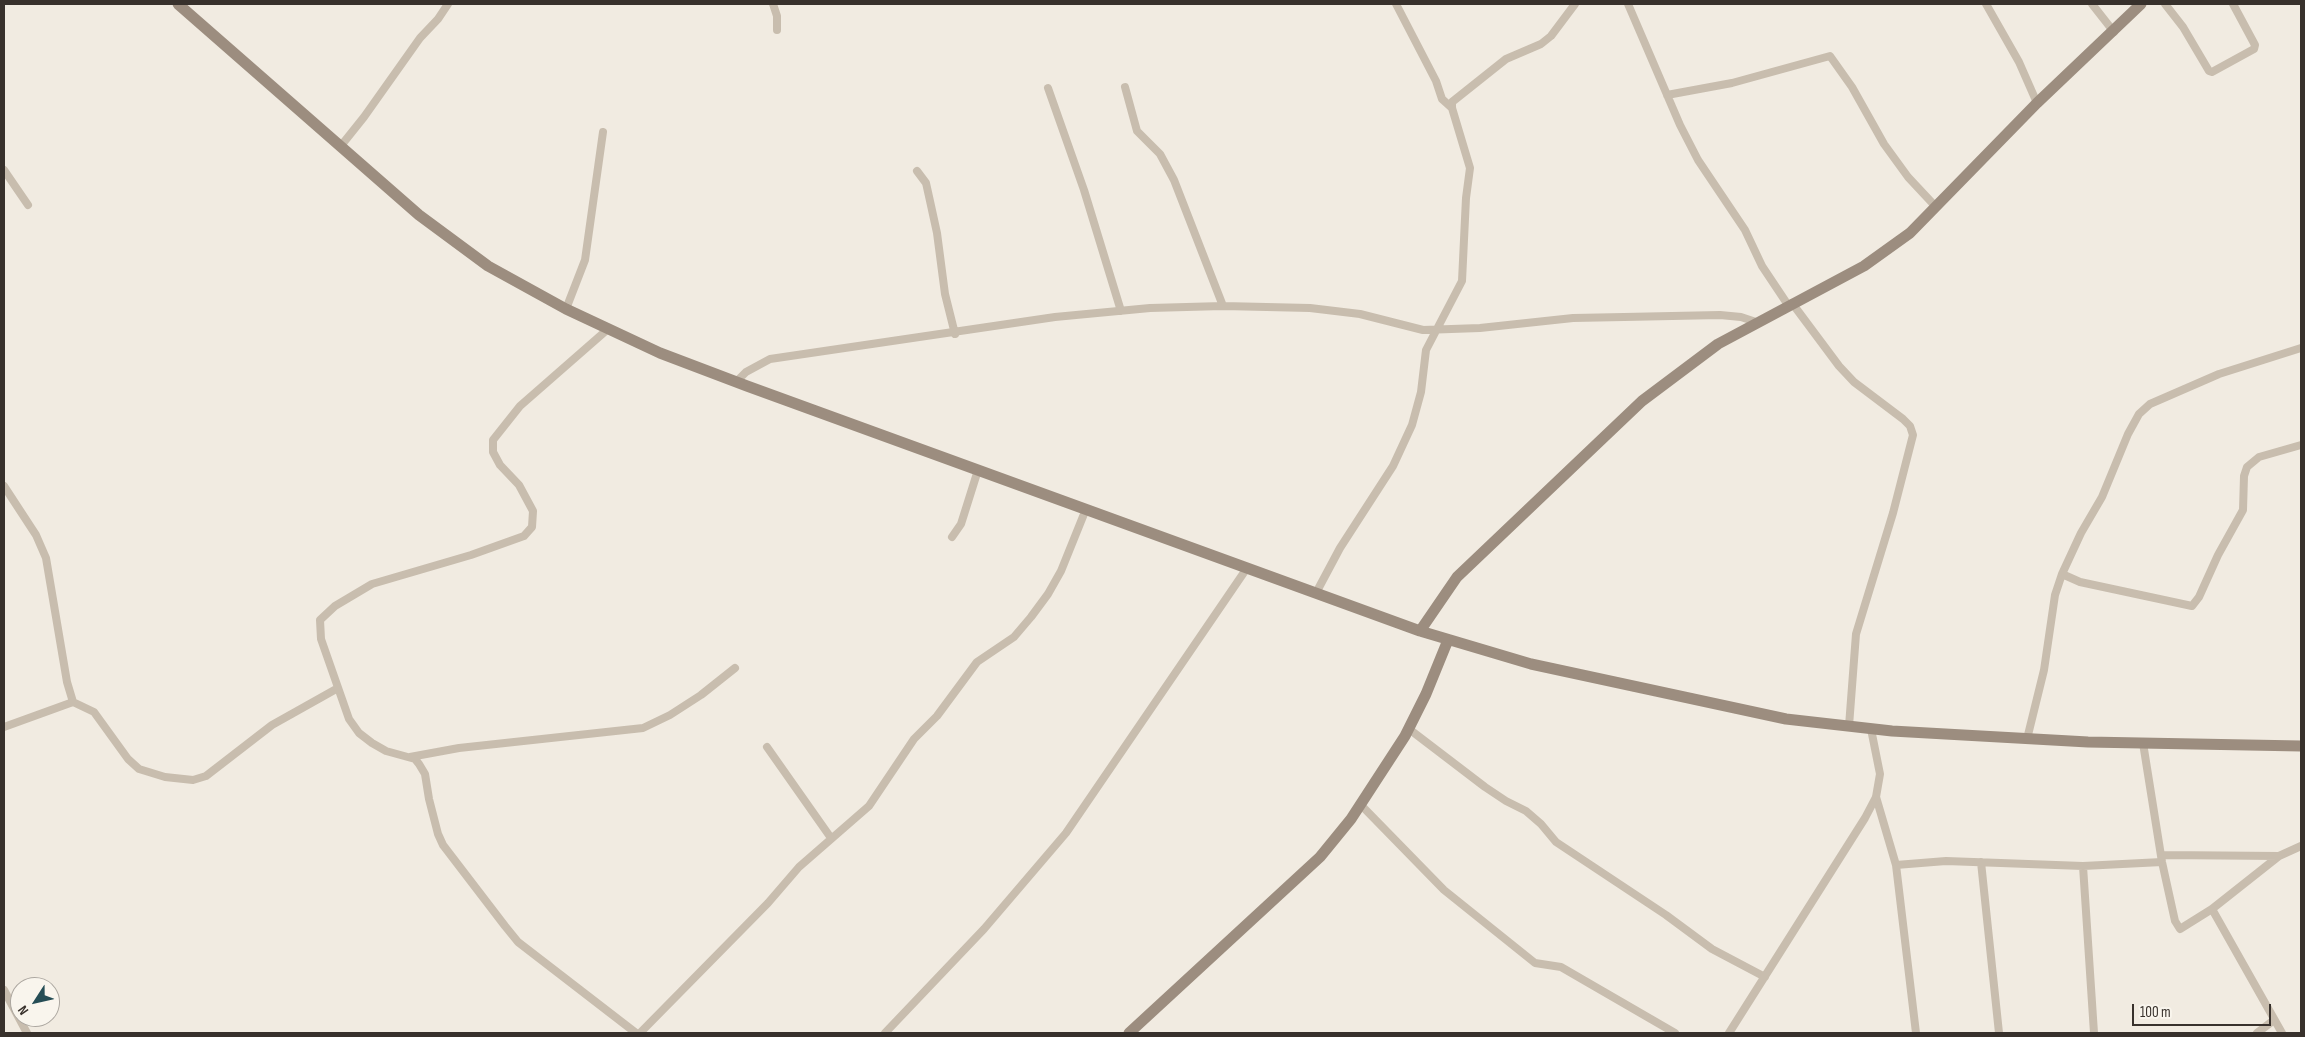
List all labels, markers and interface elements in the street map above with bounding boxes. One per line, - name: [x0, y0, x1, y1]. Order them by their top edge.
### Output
- north arrow: [10, 977, 60, 1027]
- scale bar: [2135, 994, 2274, 1026]
- text: N: [14, 1002, 32, 1018]
- text: 100 m: [2140, 1003, 2171, 1022]

